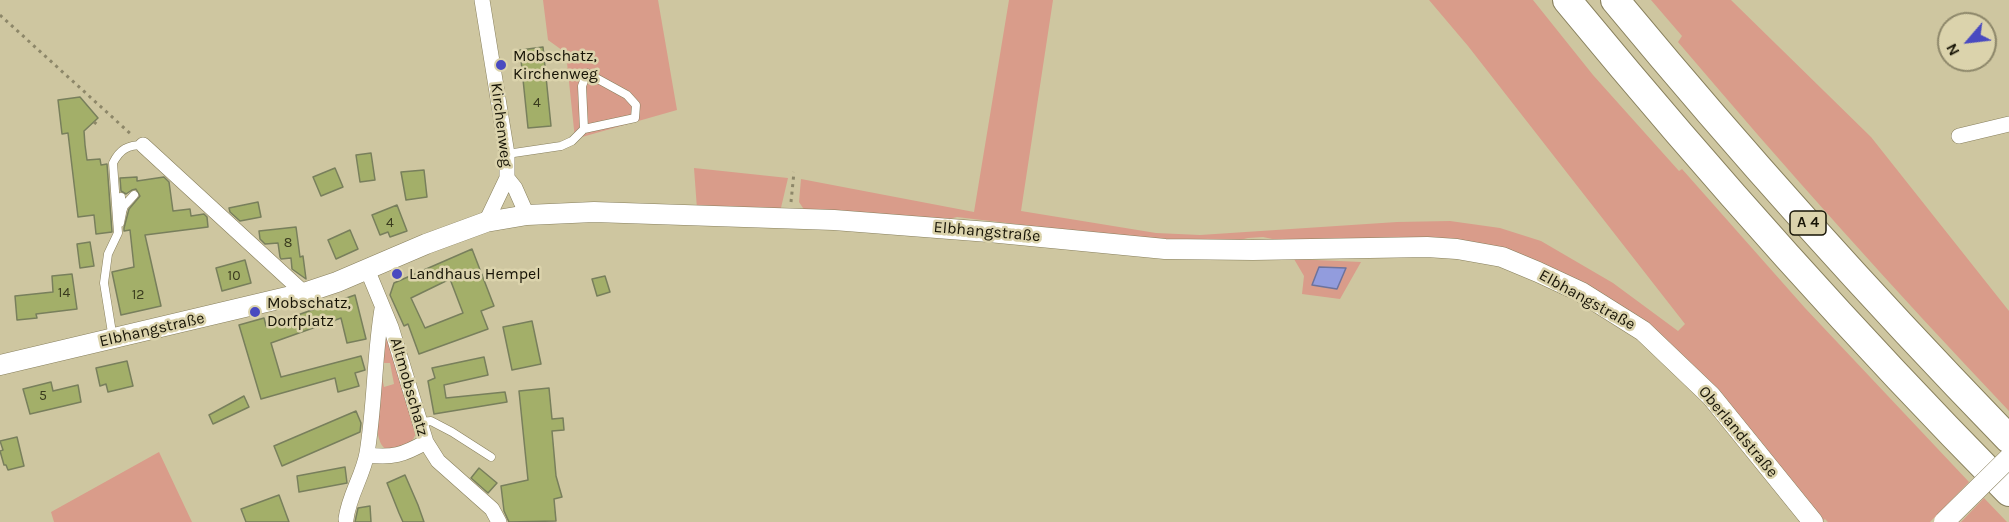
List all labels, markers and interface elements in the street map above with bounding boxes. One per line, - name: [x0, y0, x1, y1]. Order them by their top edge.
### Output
- north arrow: [1937, 12, 1997, 72]
- text: N: [1941, 40, 1964, 59]
- place label: Mobschatz, Kirchenweg: [513, 46, 598, 84]
- marker: Mobschatz, Kirchenweg: [494, 58, 508, 72]
- street label: Kirchenweg: [486, 82, 516, 168]
- house number: 4: [533, 95, 541, 111]
- road number: A 4: [1790, 211, 1826, 235]
- house number: 4: [386, 215, 394, 231]
- street label: Elbhangstraße: [933, 218, 1041, 246]
- house number: 8: [284, 235, 292, 251]
- place label: Landhaus Hempel: [409, 264, 541, 284]
- street label: Elbhangstraße: [1535, 266, 1639, 334]
- marker: Landhaus Hempel: [390, 267, 404, 281]
- house number: 10: [228, 268, 240, 284]
- house number: 14: [58, 285, 70, 301]
- house number: 12: [132, 287, 144, 303]
- place label: Mobschatz, Dorfplatz: [267, 293, 351, 331]
- marker: Mobschatz, Dorfplatz: [248, 305, 262, 319]
- street label: Elbhangstraße: [98, 309, 206, 351]
- street label: Altmobschatz: [386, 336, 432, 438]
- street label: Oberlandstraße: [1694, 382, 1782, 482]
- house number: 5: [39, 388, 47, 404]

